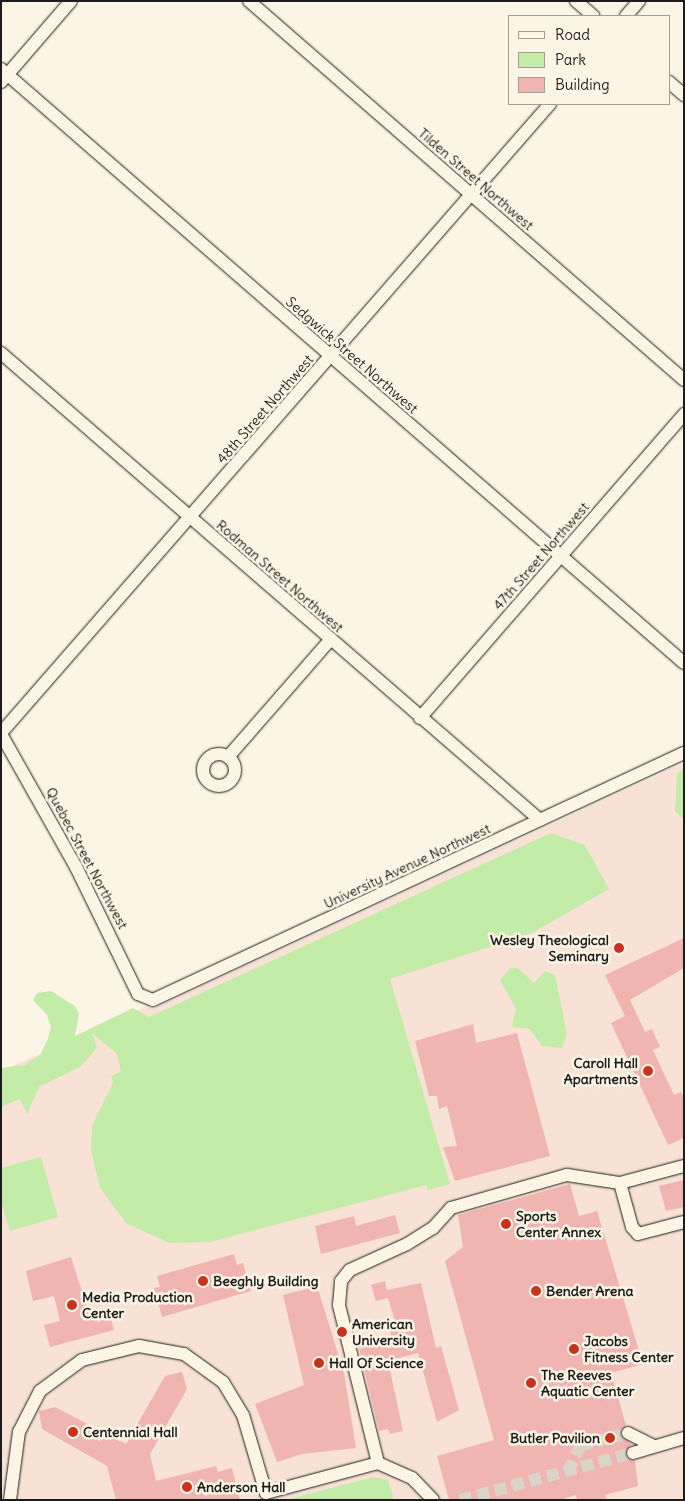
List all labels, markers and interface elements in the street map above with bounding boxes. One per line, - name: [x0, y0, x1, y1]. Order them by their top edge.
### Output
- legend: [508, 15, 670, 105]
- text: Road: [555, 25, 590, 44]
- text: Park: [555, 50, 586, 69]
- text: Building: [555, 75, 610, 94]
- street label: Tilden Street Northwest: [415, 124, 537, 234]
- street label: Sedgwick Street Northwest: [283, 293, 421, 417]
- street label: 48th Street Northwest: [213, 351, 317, 467]
- street label: 47th Street Northwest: [490, 499, 592, 613]
- street label: Rodman Street Northwest: [213, 516, 347, 636]
- street label: Quebec Street Northwest: [42, 784, 132, 932]
- street label: University Avenue Northwest: [321, 820, 493, 912]
- place label: Wesley Theological Seminary: [490, 932, 609, 964]
- marker: Wesley Theological Seminary: [613, 942, 625, 954]
- place label: Caroll Hall Apartments: [564, 1055, 638, 1088]
- marker: Caroll Hall Apartments: [642, 1065, 654, 1077]
- place label: Sports Center Annex: [516, 1208, 601, 1240]
- marker: Sports Center Annex: [500, 1218, 512, 1230]
- place label: Beeghly Building: [213, 1273, 318, 1289]
- marker: Beeghly Building: [197, 1275, 209, 1287]
- place label: Bender Arena: [546, 1283, 633, 1299]
- marker: Bender Arena: [530, 1285, 542, 1297]
- place label: Media Production Center: [82, 1289, 193, 1321]
- marker: Media Production Center: [66, 1299, 78, 1311]
- place label: American University: [352, 1316, 415, 1348]
- marker: American University: [336, 1326, 348, 1338]
- place label: Jacobs Fitness Center: [584, 1333, 674, 1365]
- marker: Jacobs Fitness Center: [568, 1343, 580, 1355]
- place label: Hall Of Science: [329, 1355, 424, 1371]
- marker: Hall Of Science: [313, 1357, 325, 1369]
- place label: The Reeves Aquatic Center: [541, 1367, 634, 1400]
- marker: The Reeves Aquatic Center: [525, 1377, 537, 1389]
- place label: Centennial Hall: [83, 1424, 178, 1440]
- marker: Centennial Hall: [67, 1426, 79, 1438]
- place label: Butler Pavilion: [510, 1430, 600, 1446]
- marker: Butler Pavilion: [604, 1432, 616, 1444]
- place label: Anderson Hall: [197, 1479, 286, 1495]
- marker: Anderson Hall: [181, 1481, 193, 1493]

